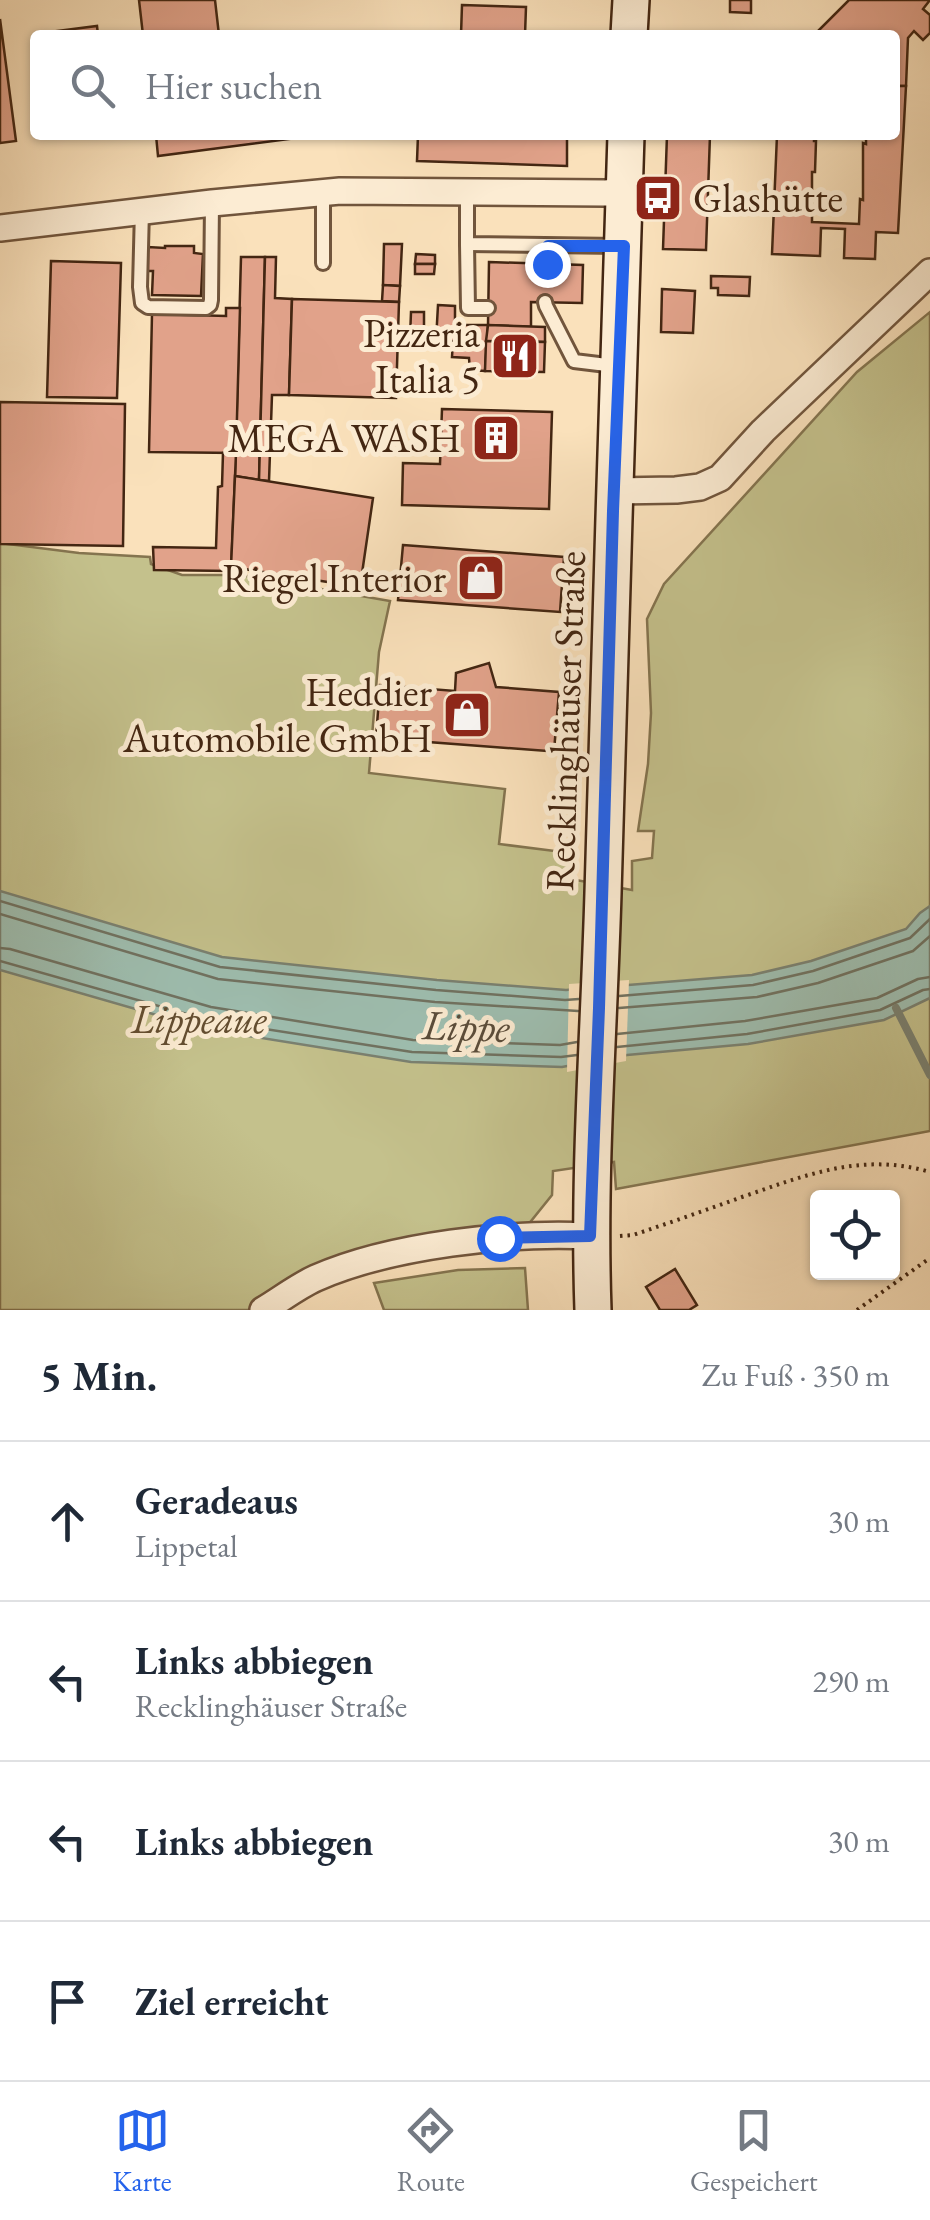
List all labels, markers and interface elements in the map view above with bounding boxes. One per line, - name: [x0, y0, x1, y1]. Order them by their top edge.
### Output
- search box: [30, 30, 900, 140]
- icon: search: [65, 58, 120, 113]
- text: Hier suchen: [145, 61, 322, 110]
- bus stop icon: Glashütte: [632, 172, 684, 224]
- place label: Glashütte: [693, 172, 843, 224]
- route end: [525, 242, 571, 288]
- place label: Pizzeria Italia 5: [363, 307, 480, 405]
- restaurant icon: Pizzeria Italia 5: [489, 330, 541, 382]
- place label: MEGA WASH: [227, 412, 461, 464]
- building icon: MEGA WASH: [470, 412, 522, 464]
- street label: Recklinghäuser Straße: [533, 550, 597, 892]
- place label: Riegel Interior: [222, 552, 447, 604]
- shop icon: Riegel Interior: [455, 552, 507, 604]
- place label: Heddier Automobile GmbH: [122, 666, 433, 764]
- shop icon: Heddier Automobile GmbH: [441, 689, 493, 741]
- park label: Lippeaue: [130, 993, 267, 1045]
- water label: Lippe: [420, 997, 511, 1055]
- map controls: [810, 1190, 900, 1280]
- button: locate: [810, 1190, 900, 1280]
- route start: [477, 1216, 523, 1262]
- text: 5 Min.: [40, 1348, 157, 1403]
- text: Zu Fuß · 350 m: [701, 1354, 890, 1396]
- text: Geradeaus: [135, 1476, 298, 1525]
- icon: ahead: [40, 1494, 95, 1549]
- text: 30 m: [828, 1500, 890, 1542]
- text: Lippetal: [135, 1525, 238, 1567]
- text: Links abbiegen: [135, 1636, 373, 1685]
- icon: left: [40, 1654, 95, 1709]
- text: 290 m: [813, 1660, 890, 1702]
- text: Recklinghäuser Straße: [135, 1685, 407, 1727]
- icon: left: [40, 1814, 95, 1869]
- text: Links abbiegen: [135, 1817, 373, 1866]
- text: 30 m: [828, 1820, 890, 1862]
- icon: arrive: [40, 1974, 95, 2029]
- text: Ziel erreicht: [135, 1977, 329, 2026]
- tab: Karte: [112, 2103, 172, 2199]
- tab: Route: [397, 2103, 465, 2199]
- tab: Gespeichert: [690, 2103, 818, 2199]

